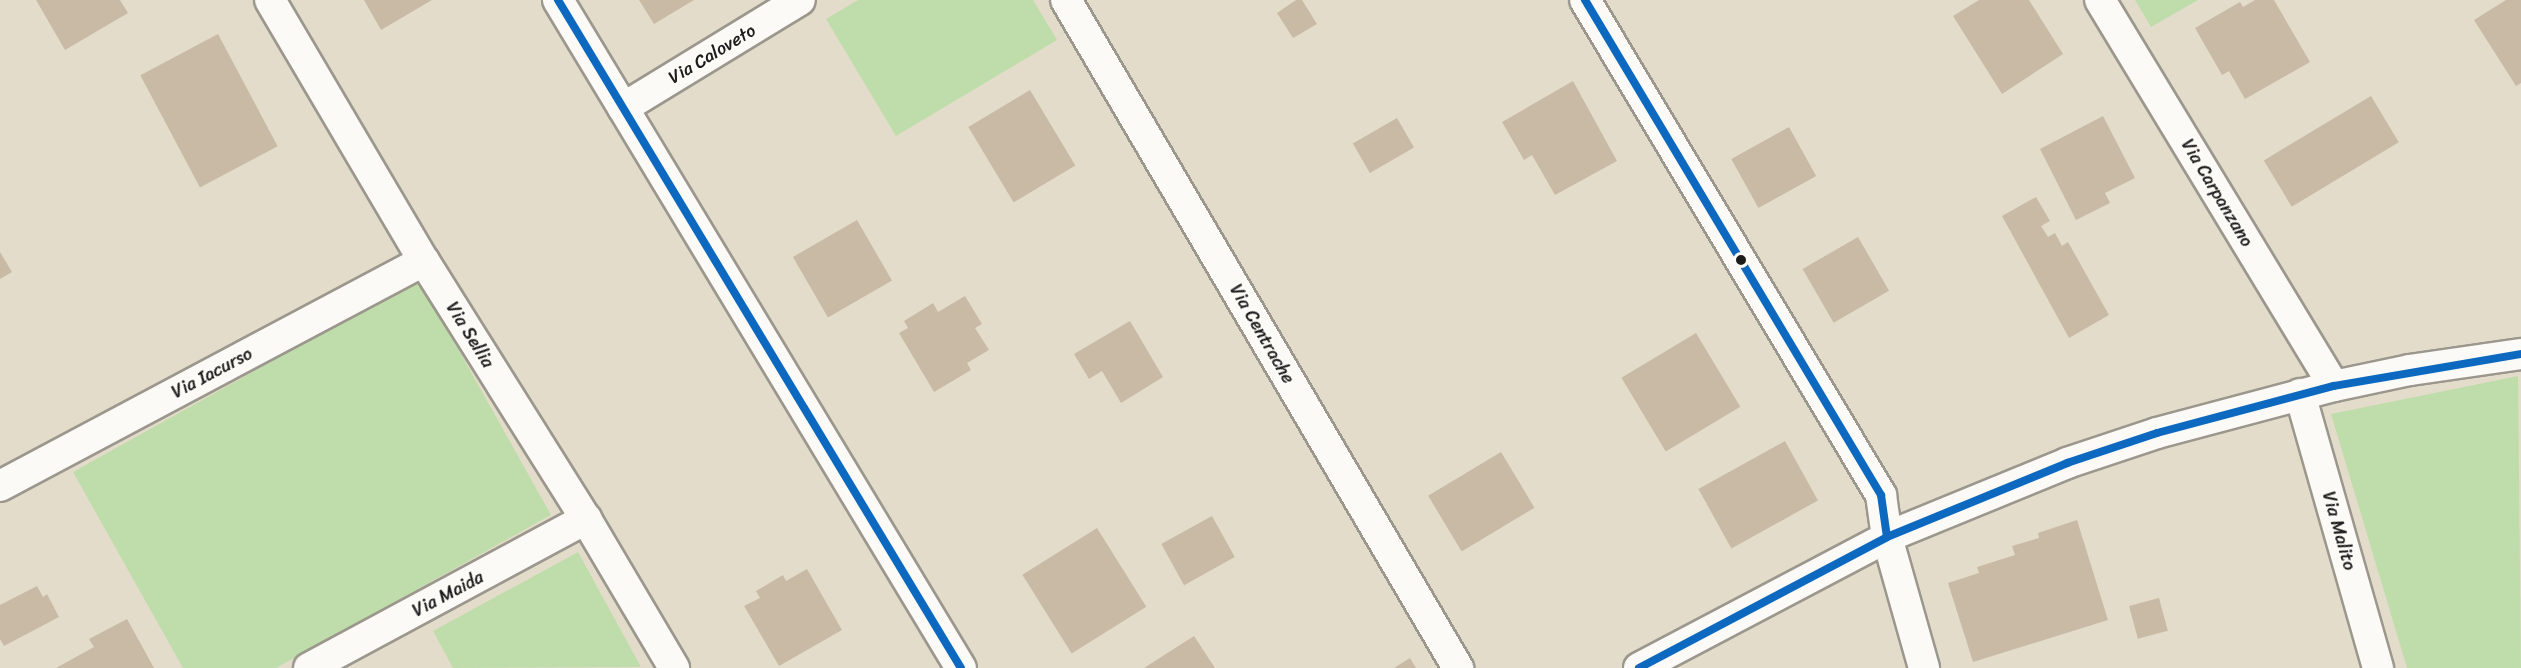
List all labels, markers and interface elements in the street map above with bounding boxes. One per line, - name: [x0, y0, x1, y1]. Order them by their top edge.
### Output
- street label: Via Caloveto: [665, 20, 759, 88]
- street label: Via Carpanzano: [2176, 135, 2258, 251]
- unlabelled marker: [1735, 254, 1747, 266]
- street label: Via Centrache: [1225, 281, 1299, 387]
- street label: Via Sellia: [441, 298, 499, 372]
- street label: Via Iacurso: [168, 343, 256, 403]
- street label: Via Malito: [2318, 490, 2360, 572]
- street label: Via Maida: [409, 566, 487, 622]

